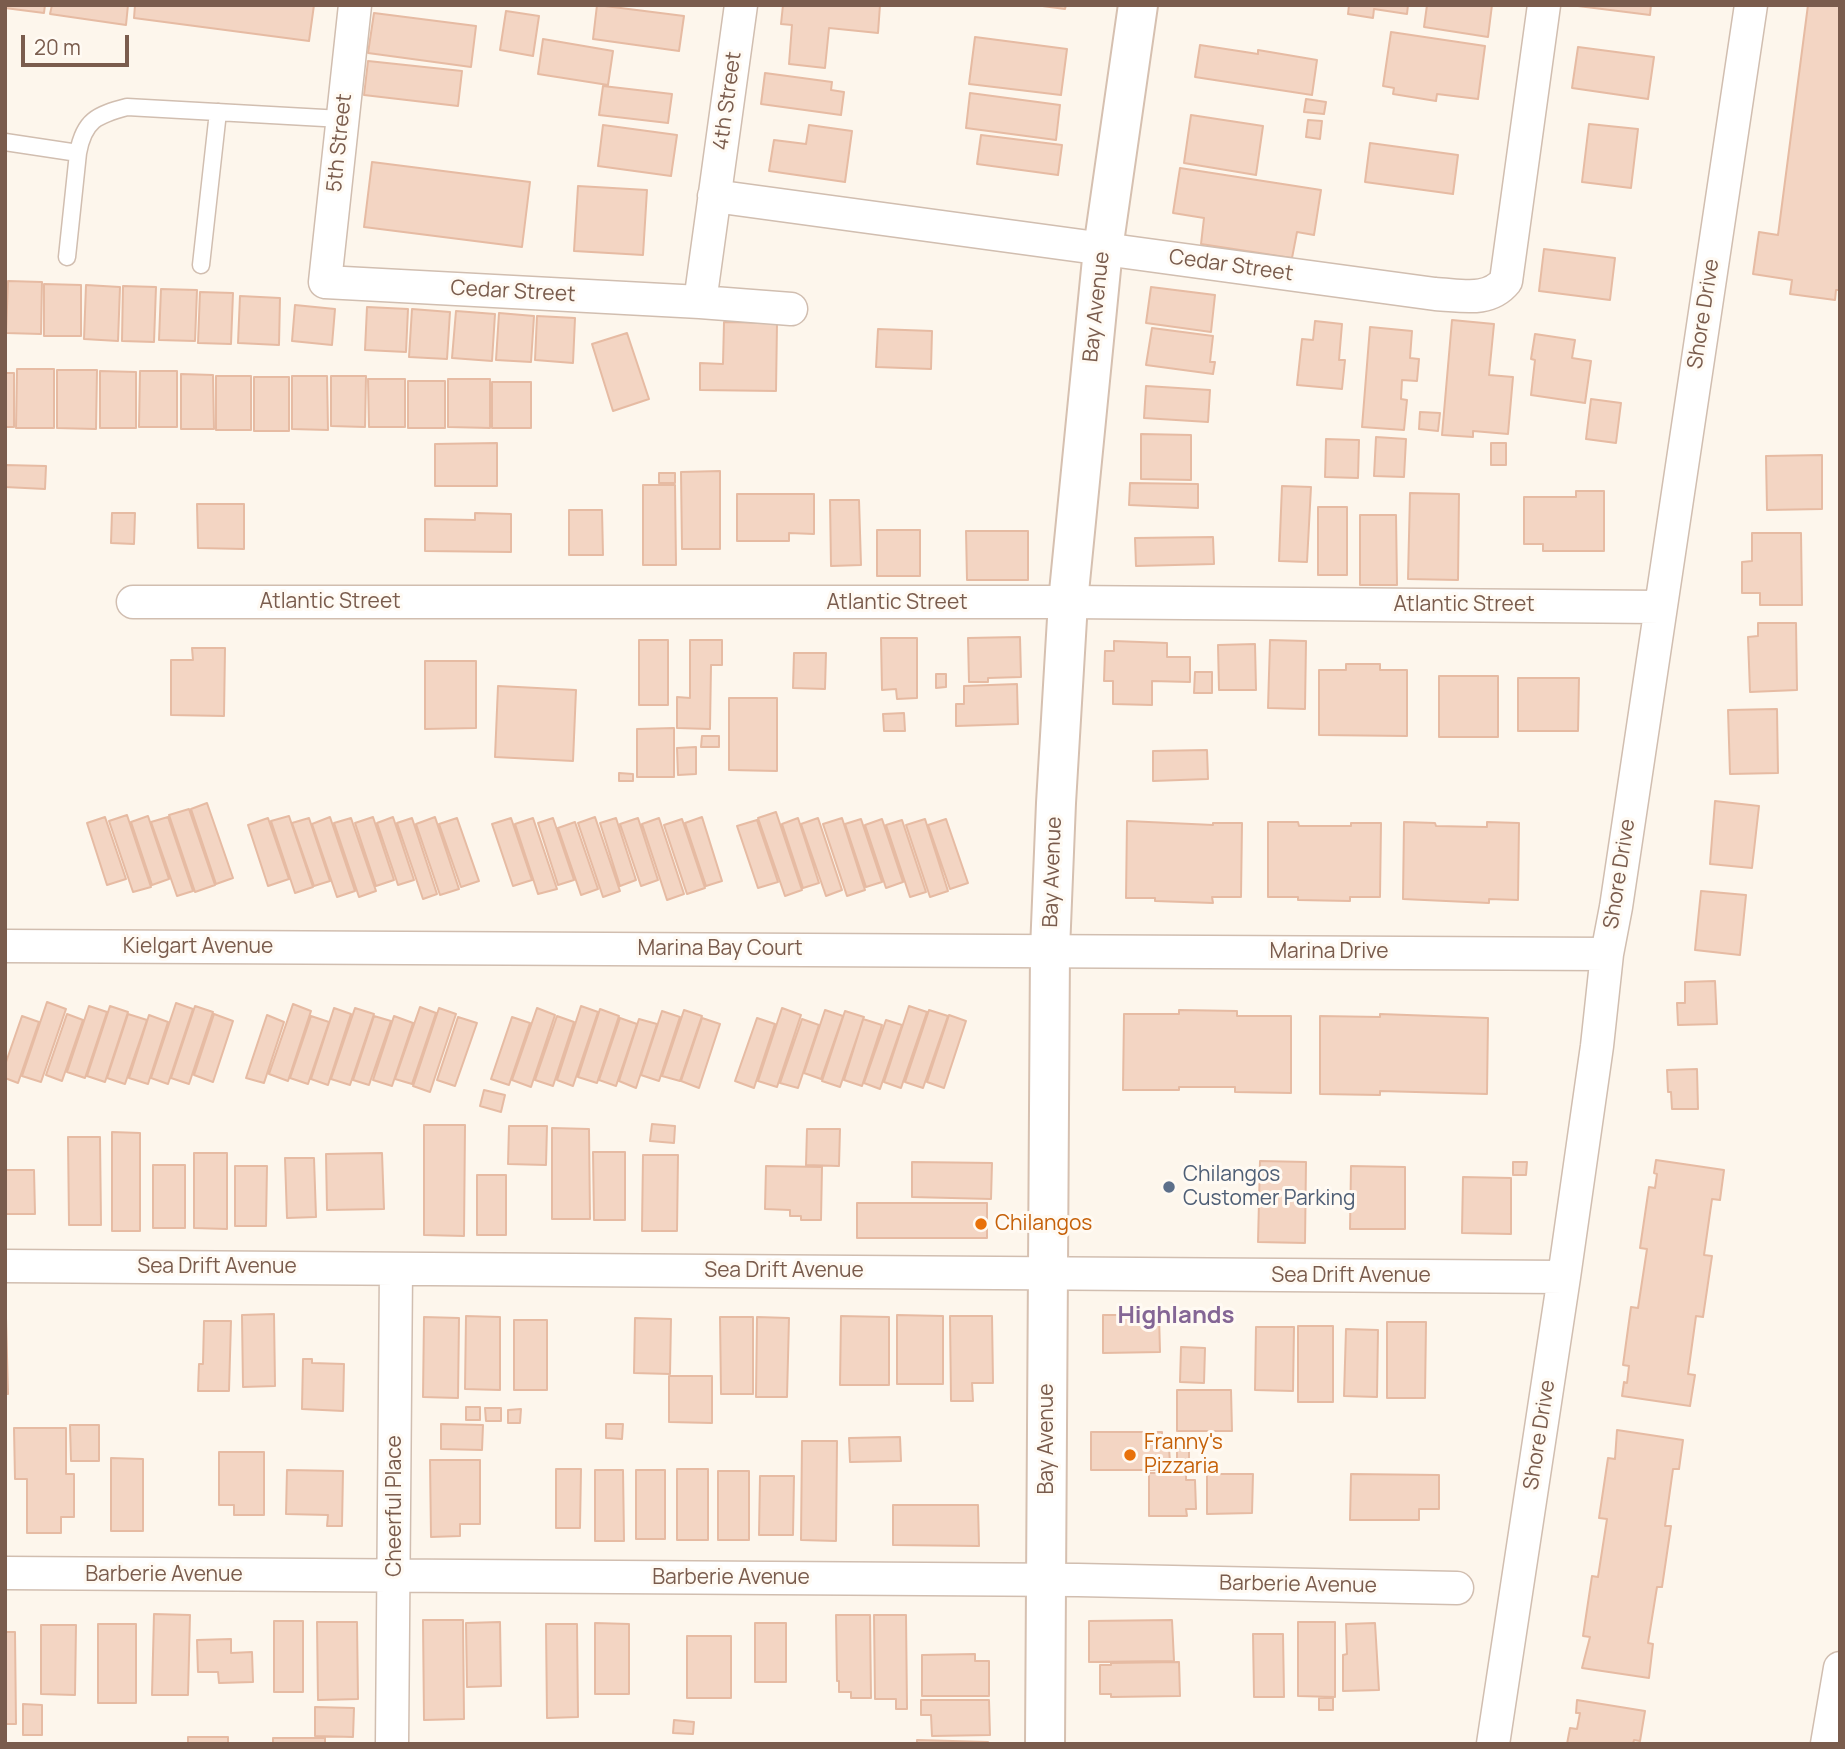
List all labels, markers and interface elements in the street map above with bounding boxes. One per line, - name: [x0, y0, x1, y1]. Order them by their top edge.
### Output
- scale bar: [24, 21, 133, 65]
- text: 20 m: [34, 33, 81, 61]
- street label: 4th Street: [709, 50, 747, 152]
- street label: 5th Street: [322, 93, 358, 193]
- street label: Cedar Street: [1167, 245, 1295, 287]
- street label: Bay Avenue: [1079, 250, 1115, 364]
- street label: Shore Drive: [1683, 257, 1725, 371]
- street label: Cedar Street: [450, 276, 576, 308]
- street label: Atlantic Street: [259, 589, 401, 615]
- street label: Atlantic Street: [826, 590, 968, 616]
- street label: Atlantic Street: [1393, 592, 1535, 618]
- street label: Bay Avenue: [1038, 816, 1068, 928]
- street label: Shore Drive: [1599, 817, 1641, 931]
- street label: Kielgart Avenue: [123, 934, 273, 960]
- street label: Marina Bay Court: [637, 936, 803, 962]
- street label: Marina Drive: [1269, 939, 1389, 965]
- place label: Chilangos Customer Parking: [1183, 1162, 1355, 1212]
- marker: Chilangos Customer Parking: [1161, 1179, 1177, 1195]
- place label: Chilangos: [995, 1211, 1092, 1237]
- marker: Chilangos: [973, 1216, 989, 1232]
- street label: Sea Drift Avenue: [137, 1254, 297, 1280]
- street label: Sea Drift Avenue: [704, 1258, 864, 1284]
- street label: Sea Drift Avenue: [1271, 1263, 1431, 1289]
- district label: Highlands: [1117, 1302, 1235, 1330]
- street label: Shore Drive: [1519, 1378, 1561, 1492]
- street label: Bay Avenue: [1034, 1383, 1060, 1495]
- place label: Franny's Pizzaria: [1144, 1430, 1223, 1480]
- street label: Cheerful Place: [382, 1435, 408, 1577]
- marker: Franny's Pizzaria: [1122, 1447, 1138, 1463]
- street label: Barberie Avenue: [85, 1562, 243, 1588]
- street label: Barberie Avenue: [652, 1565, 810, 1591]
- street label: Barberie Avenue: [1219, 1571, 1377, 1599]

